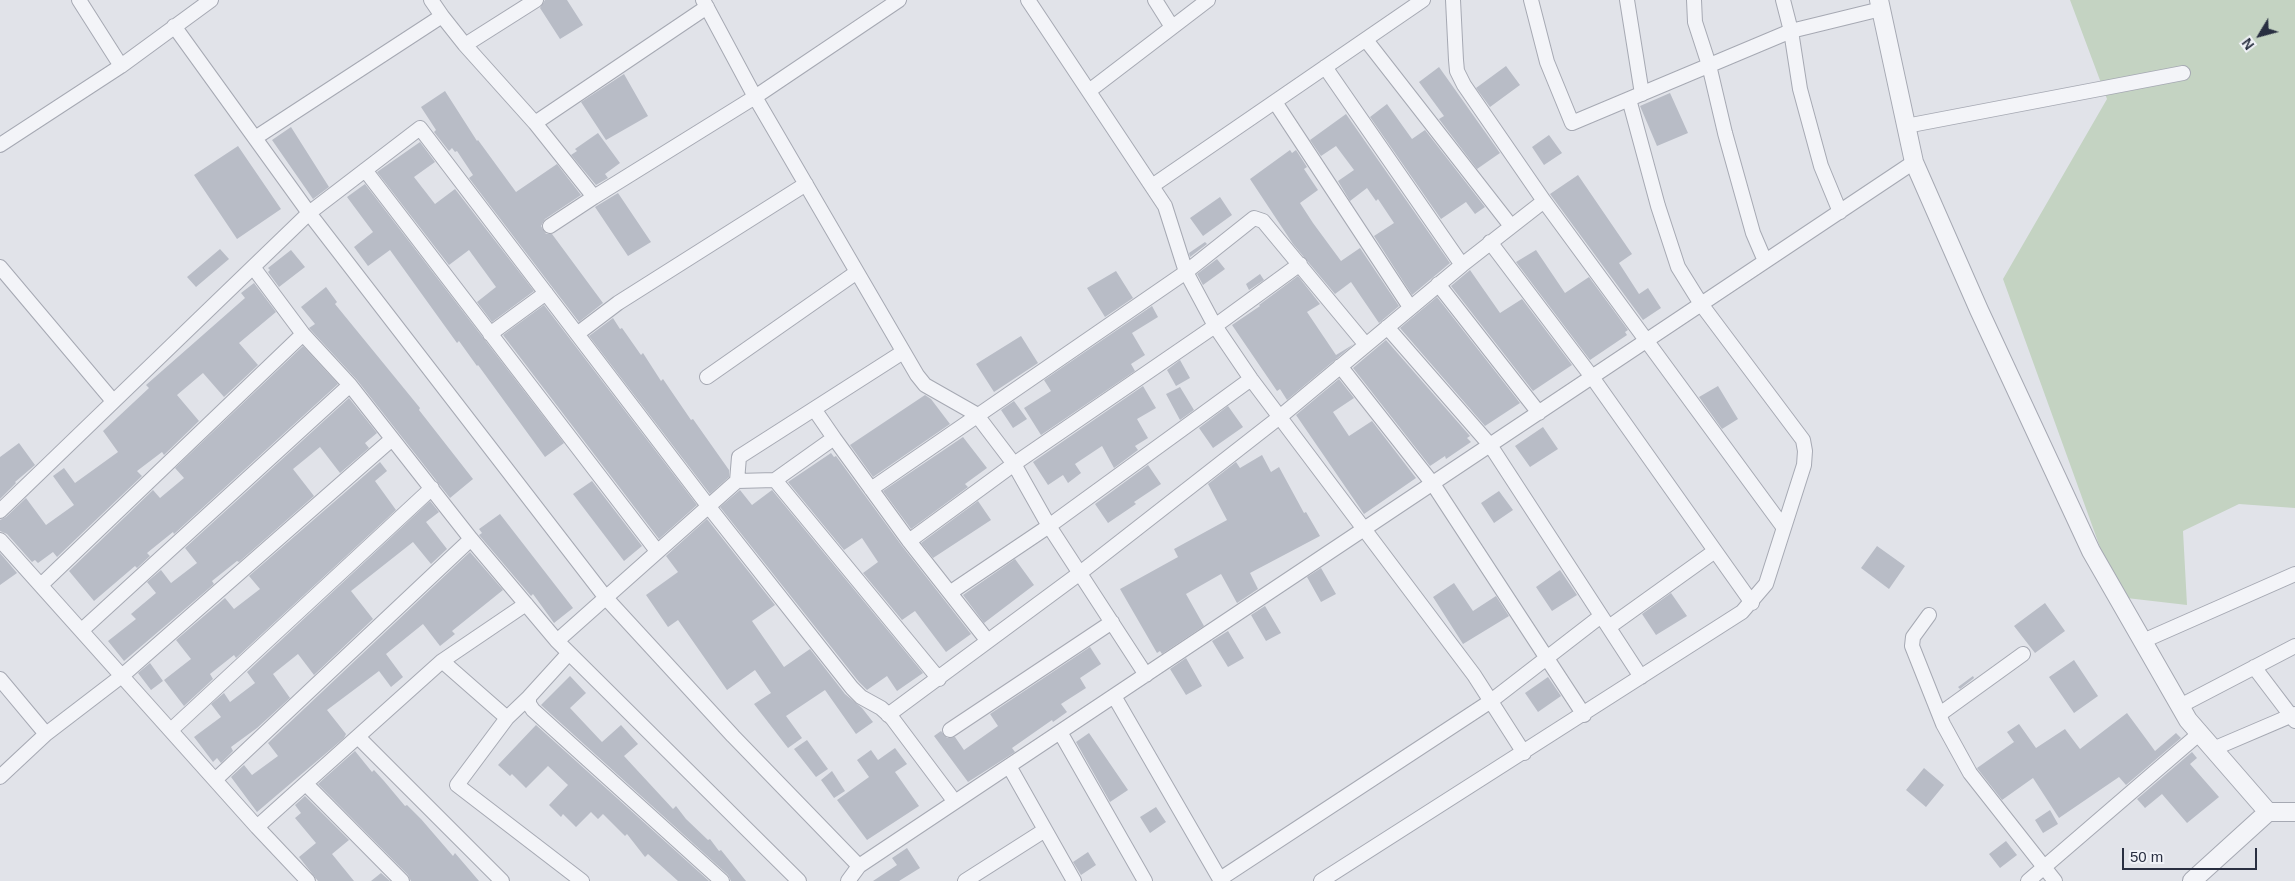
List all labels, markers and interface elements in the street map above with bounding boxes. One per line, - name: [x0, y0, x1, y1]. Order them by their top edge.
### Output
- north arrow: [2235, 10, 2285, 60]
- text: N: [2239, 35, 2257, 53]
- scale bar: [2125, 838, 2260, 870]
- text: 50 m: [2130, 848, 2163, 865]

